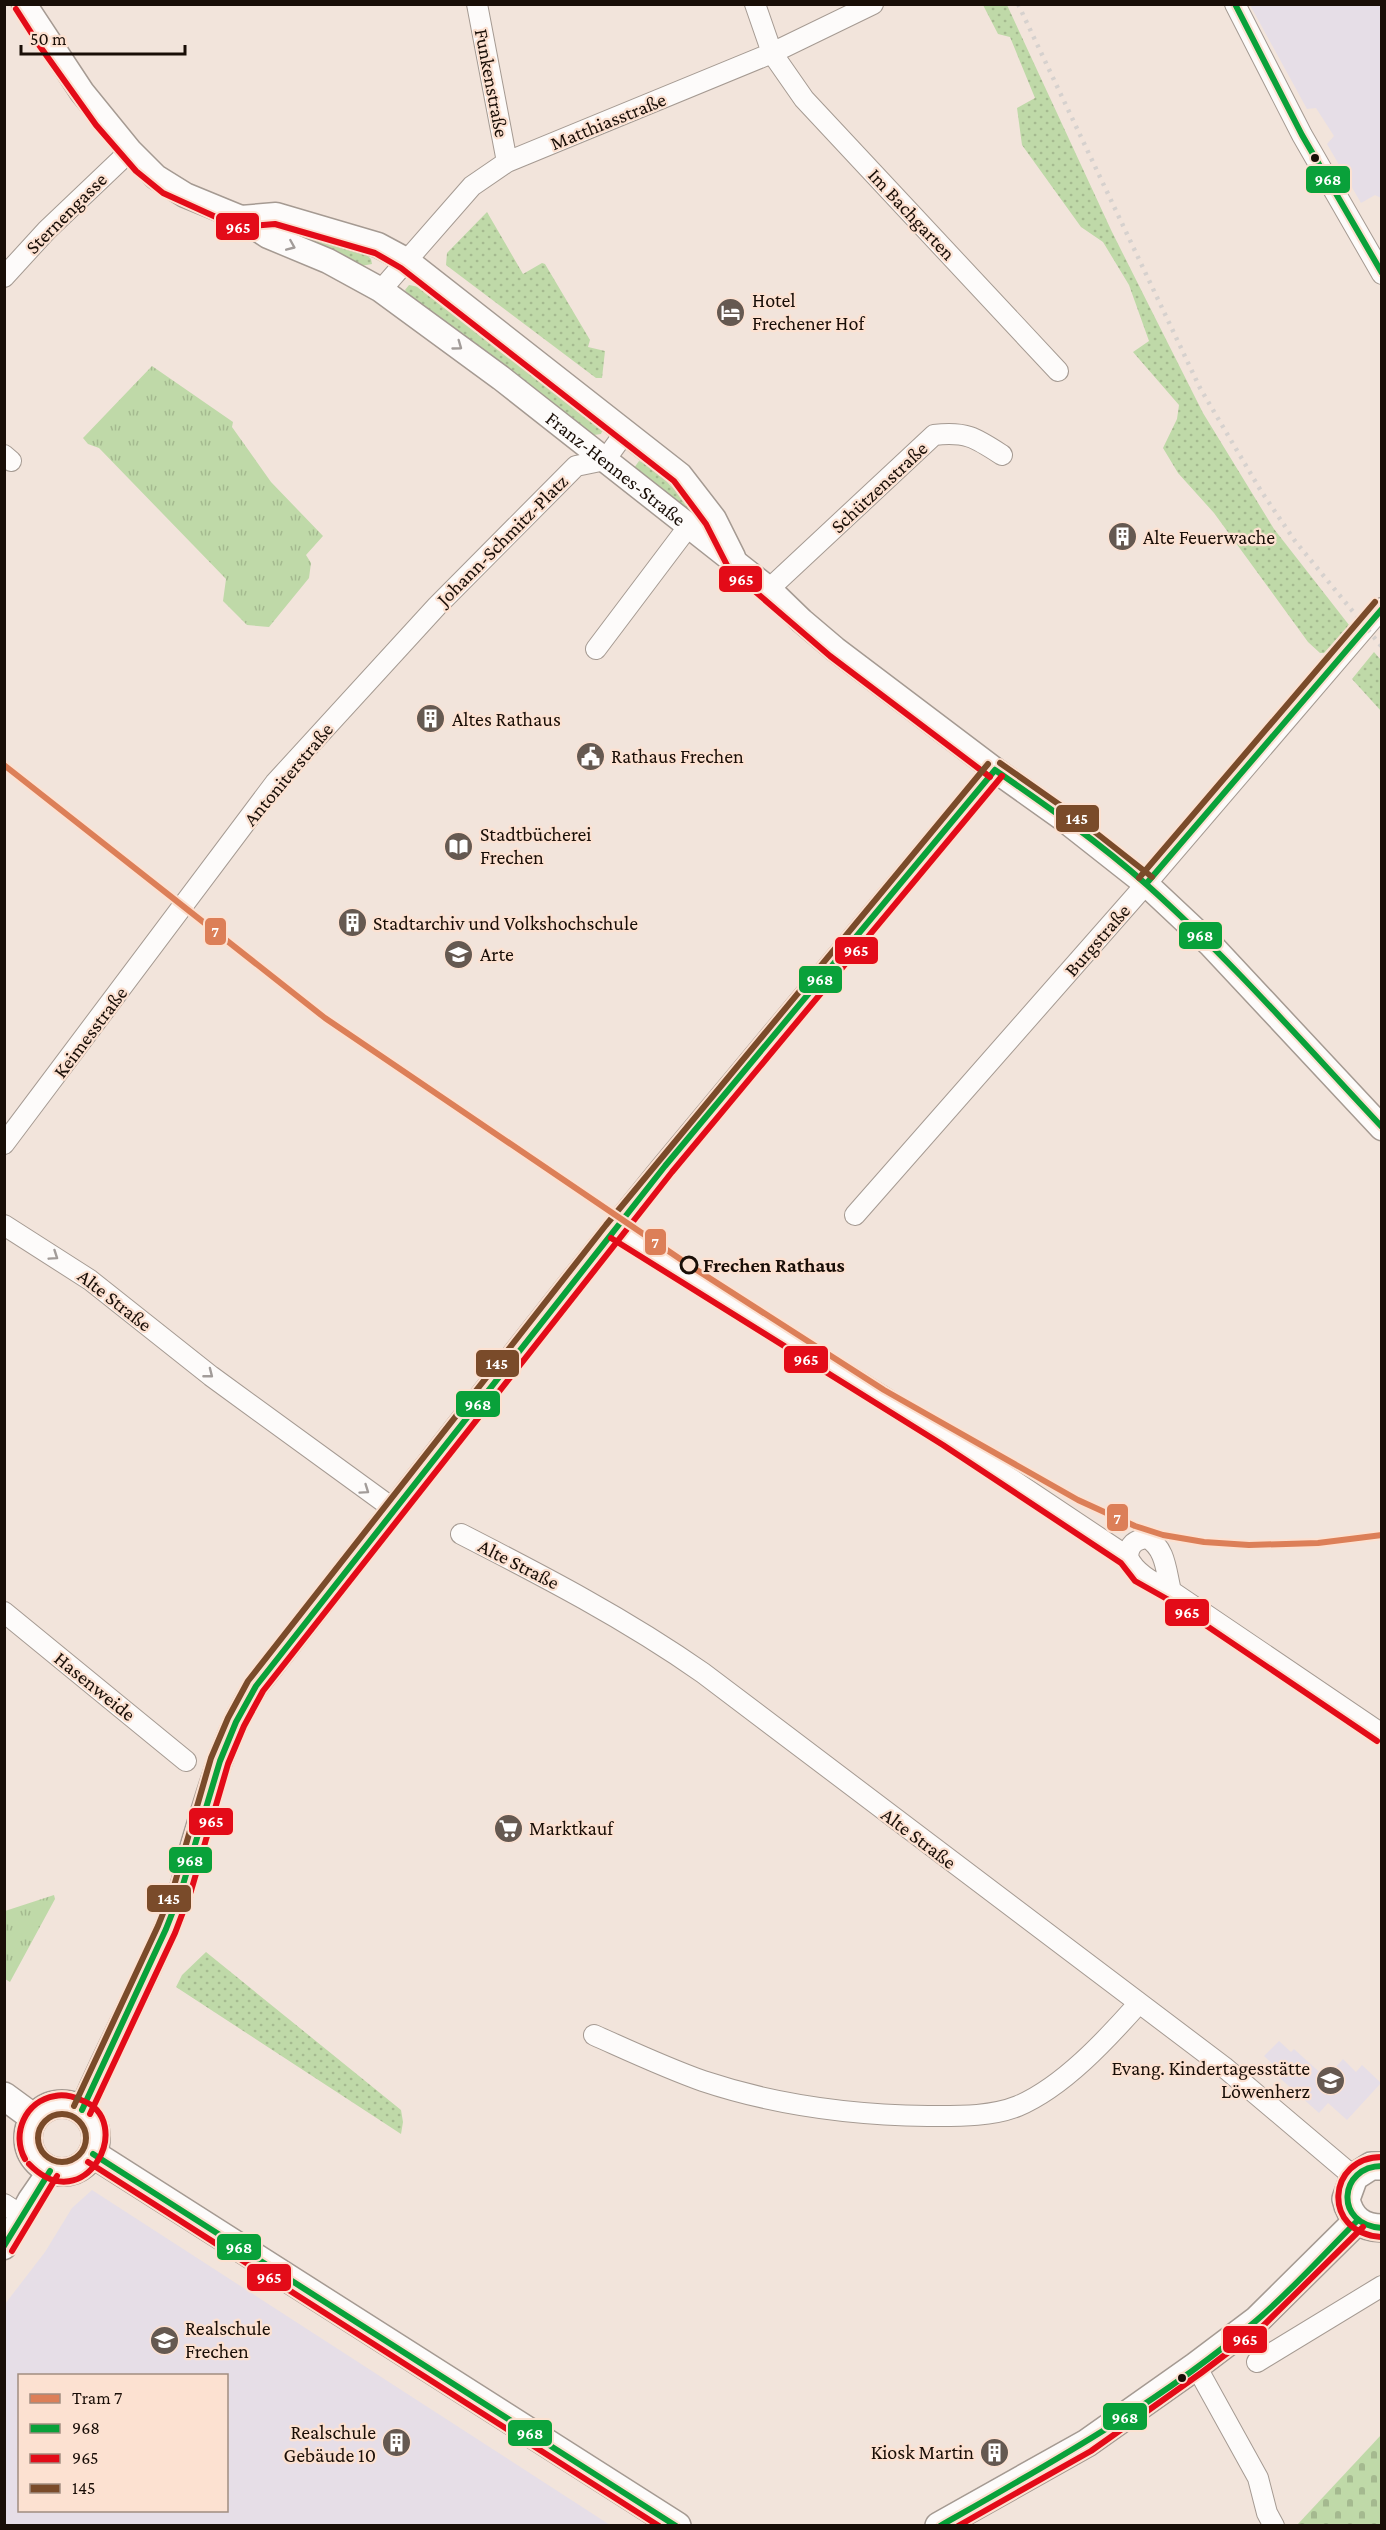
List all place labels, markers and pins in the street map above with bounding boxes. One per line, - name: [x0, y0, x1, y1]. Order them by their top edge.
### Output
- unlabelled marker: [1309, 152, 1321, 164]
- place label: Hotel Frechener Hof: [752, 289, 865, 334]
- hotel icon: Hotel Frechener Hof: [715, 296, 747, 328]
- building icon: Alte Feuerwache: [1106, 521, 1138, 553]
- place label: Alte Feuerwache: [1143, 526, 1275, 548]
- building icon: Altes Rathaus: [415, 703, 447, 735]
- place label: Altes Rathaus: [452, 708, 561, 730]
- public building icon: Rathaus Frechen: [574, 740, 606, 772]
- place label: Rathaus Frechen: [611, 745, 744, 767]
- place label: Stadtbücherei Frechen: [480, 823, 592, 868]
- library icon: Stadtbücherei Frechen: [443, 830, 475, 862]
- building icon: Stadtarchiv und Volkshochschule: [336, 907, 368, 939]
- place label: Stadtarchiv und Volkshochschule: [373, 912, 638, 934]
- school or university icon: Arte: [443, 938, 475, 970]
- place label: Arte: [480, 943, 514, 965]
- place label: Frechen Rathaus: [703, 1254, 845, 1276]
- marker: Frechen Rathaus: [680, 1256, 698, 1274]
- supermarket icon: Marktkauf: [492, 1812, 524, 1844]
- place label: Marktkauf: [529, 1817, 614, 1839]
- place label: Evang. Kindertagesstätte Löwenherz: [1111, 2057, 1310, 2102]
- school or university icon: Evang. Kindertagesstätte Löwenherz: [1315, 2064, 1347, 2096]
- place label: Realschule Frechen: [185, 2317, 271, 2362]
- school or university icon: Realschule Frechen: [148, 2324, 180, 2356]
- unlabelled marker: [1176, 2372, 1188, 2384]
- place label: Realschule Gebäude 10: [284, 2421, 376, 2466]
- building icon: Realschule Gebäude 10: [381, 2427, 413, 2459]
- building icon: Kiosk Martin: [979, 2436, 1011, 2468]
- place label: Kiosk Martin: [871, 2441, 974, 2463]

